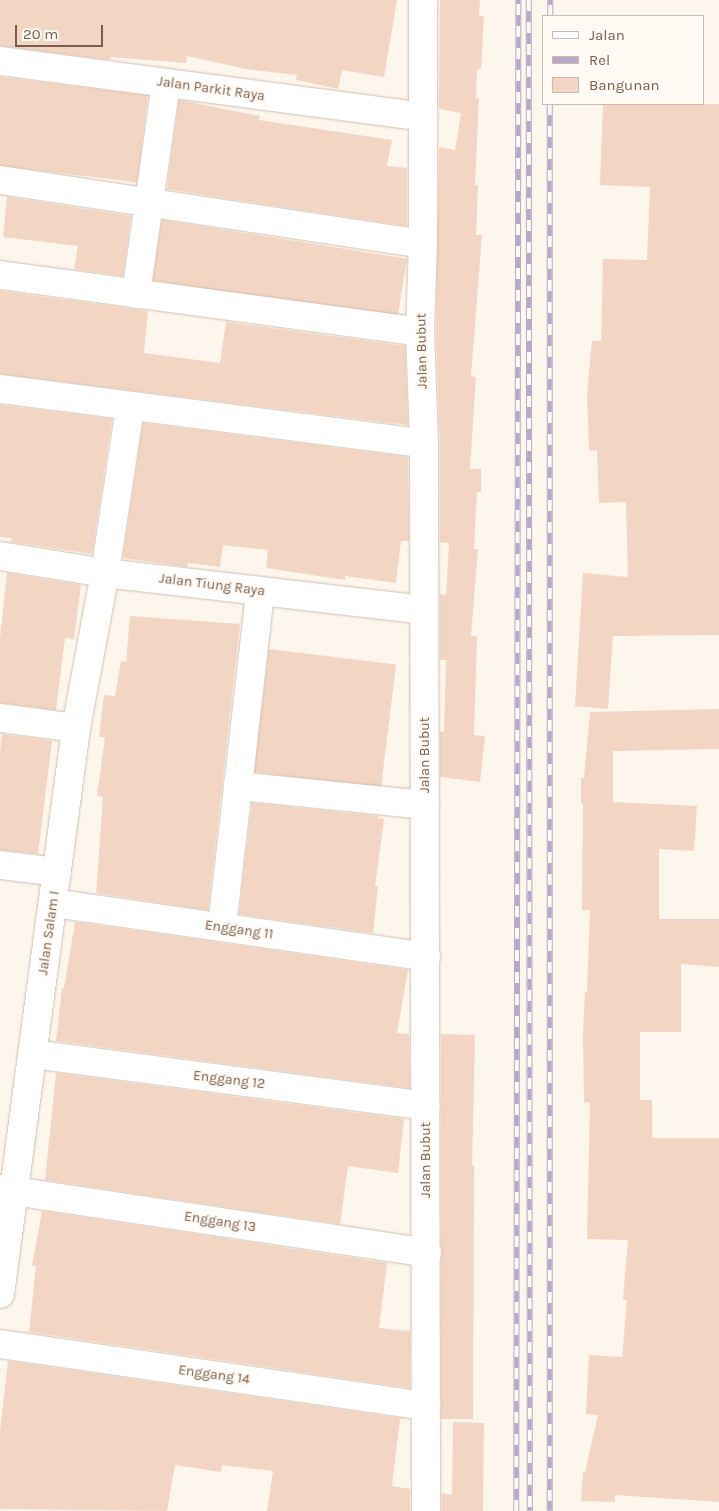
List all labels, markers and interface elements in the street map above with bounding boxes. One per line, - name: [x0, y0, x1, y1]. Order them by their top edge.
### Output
- scale bar: [18, 15, 105, 47]
- legend: [542, 15, 704, 105]
- text: 20 m: [23, 25, 58, 43]
- text: Jalan: [589, 26, 625, 44]
- text: Rel: [589, 51, 610, 69]
- street label: Jalan Parkit Raya: [156, 73, 266, 105]
- text: Bangunan: [589, 76, 660, 94]
- street label: Jalan Bubut: [413, 313, 431, 389]
- street label: Jalan Tiung Raya: [158, 570, 266, 600]
- street label: Jalan Bubut: [417, 717, 433, 793]
- street label: Jalan Salam I: [35, 890, 63, 976]
- street label: Enggang 11: [204, 917, 274, 943]
- street label: Enggang 12: [192, 1067, 266, 1093]
- street label: Jalan Bubut: [418, 1122, 434, 1198]
- street label: Enggang 13: [183, 1208, 257, 1236]
- street label: Enggang 14: [177, 1362, 251, 1388]

